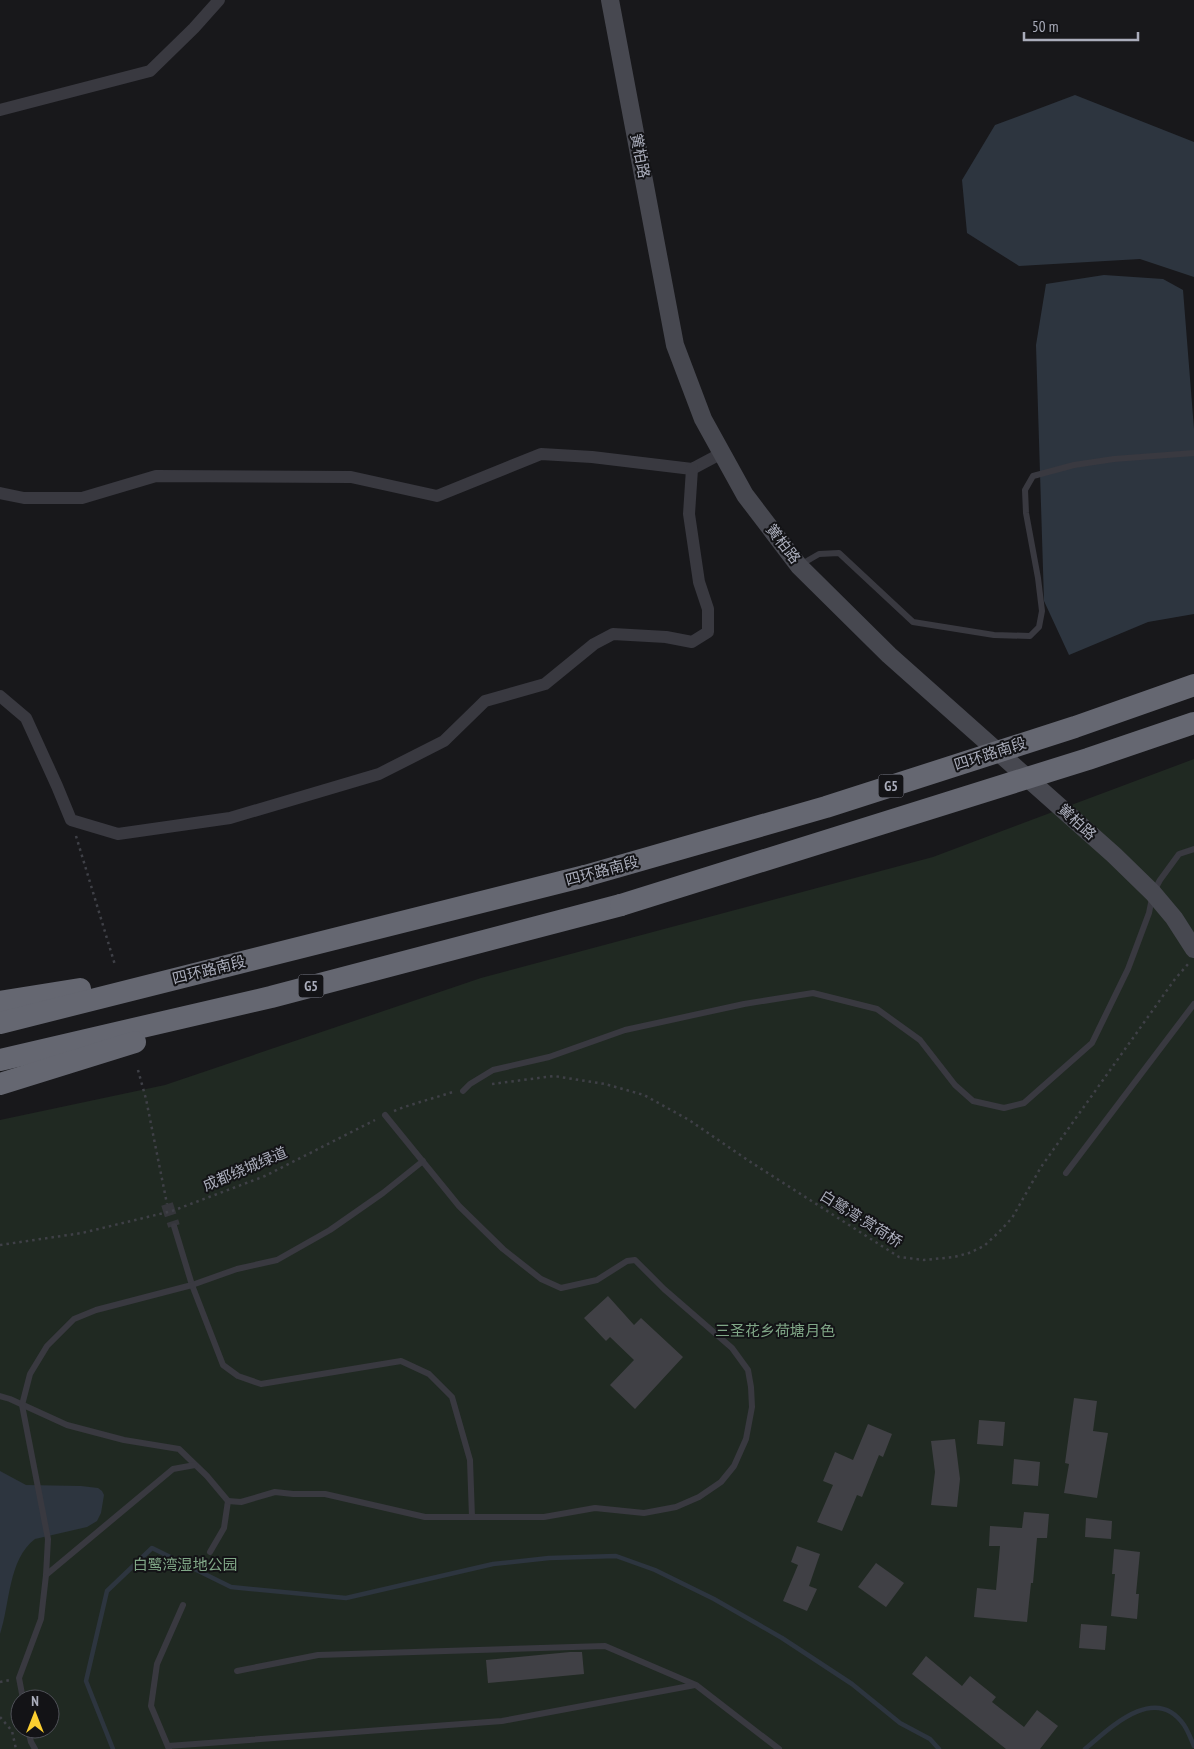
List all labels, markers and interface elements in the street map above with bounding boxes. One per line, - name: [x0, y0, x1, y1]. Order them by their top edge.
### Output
- scale bar: [1024, 10, 1138, 42]
- text: 50 m: [1032, 17, 1058, 36]
- street label: 黉柏路: [627, 132, 654, 180]
- street label: 黉柏路: [762, 520, 805, 567]
- street label: 四环路南段: [951, 733, 1028, 774]
- road number: G5: [878, 774, 904, 798]
- street label: 黉柏路: [1054, 800, 1100, 844]
- street label: 四环路南段: [563, 852, 641, 889]
- street label: 四环路南段: [170, 951, 248, 988]
- road number: G5: [298, 974, 324, 998]
- street label: 成都绕城绿道: [200, 1142, 290, 1195]
- street label: 白鹭湾·赏荷桥: [817, 1186, 906, 1251]
- park label: 三圣花乡荷塘月色: [715, 1321, 835, 1340]
- park label: 白鹭湾湿地公园: [132, 1555, 238, 1574]
- north arrow: [10, 1689, 60, 1739]
- text: N: [31, 1692, 39, 1710]

